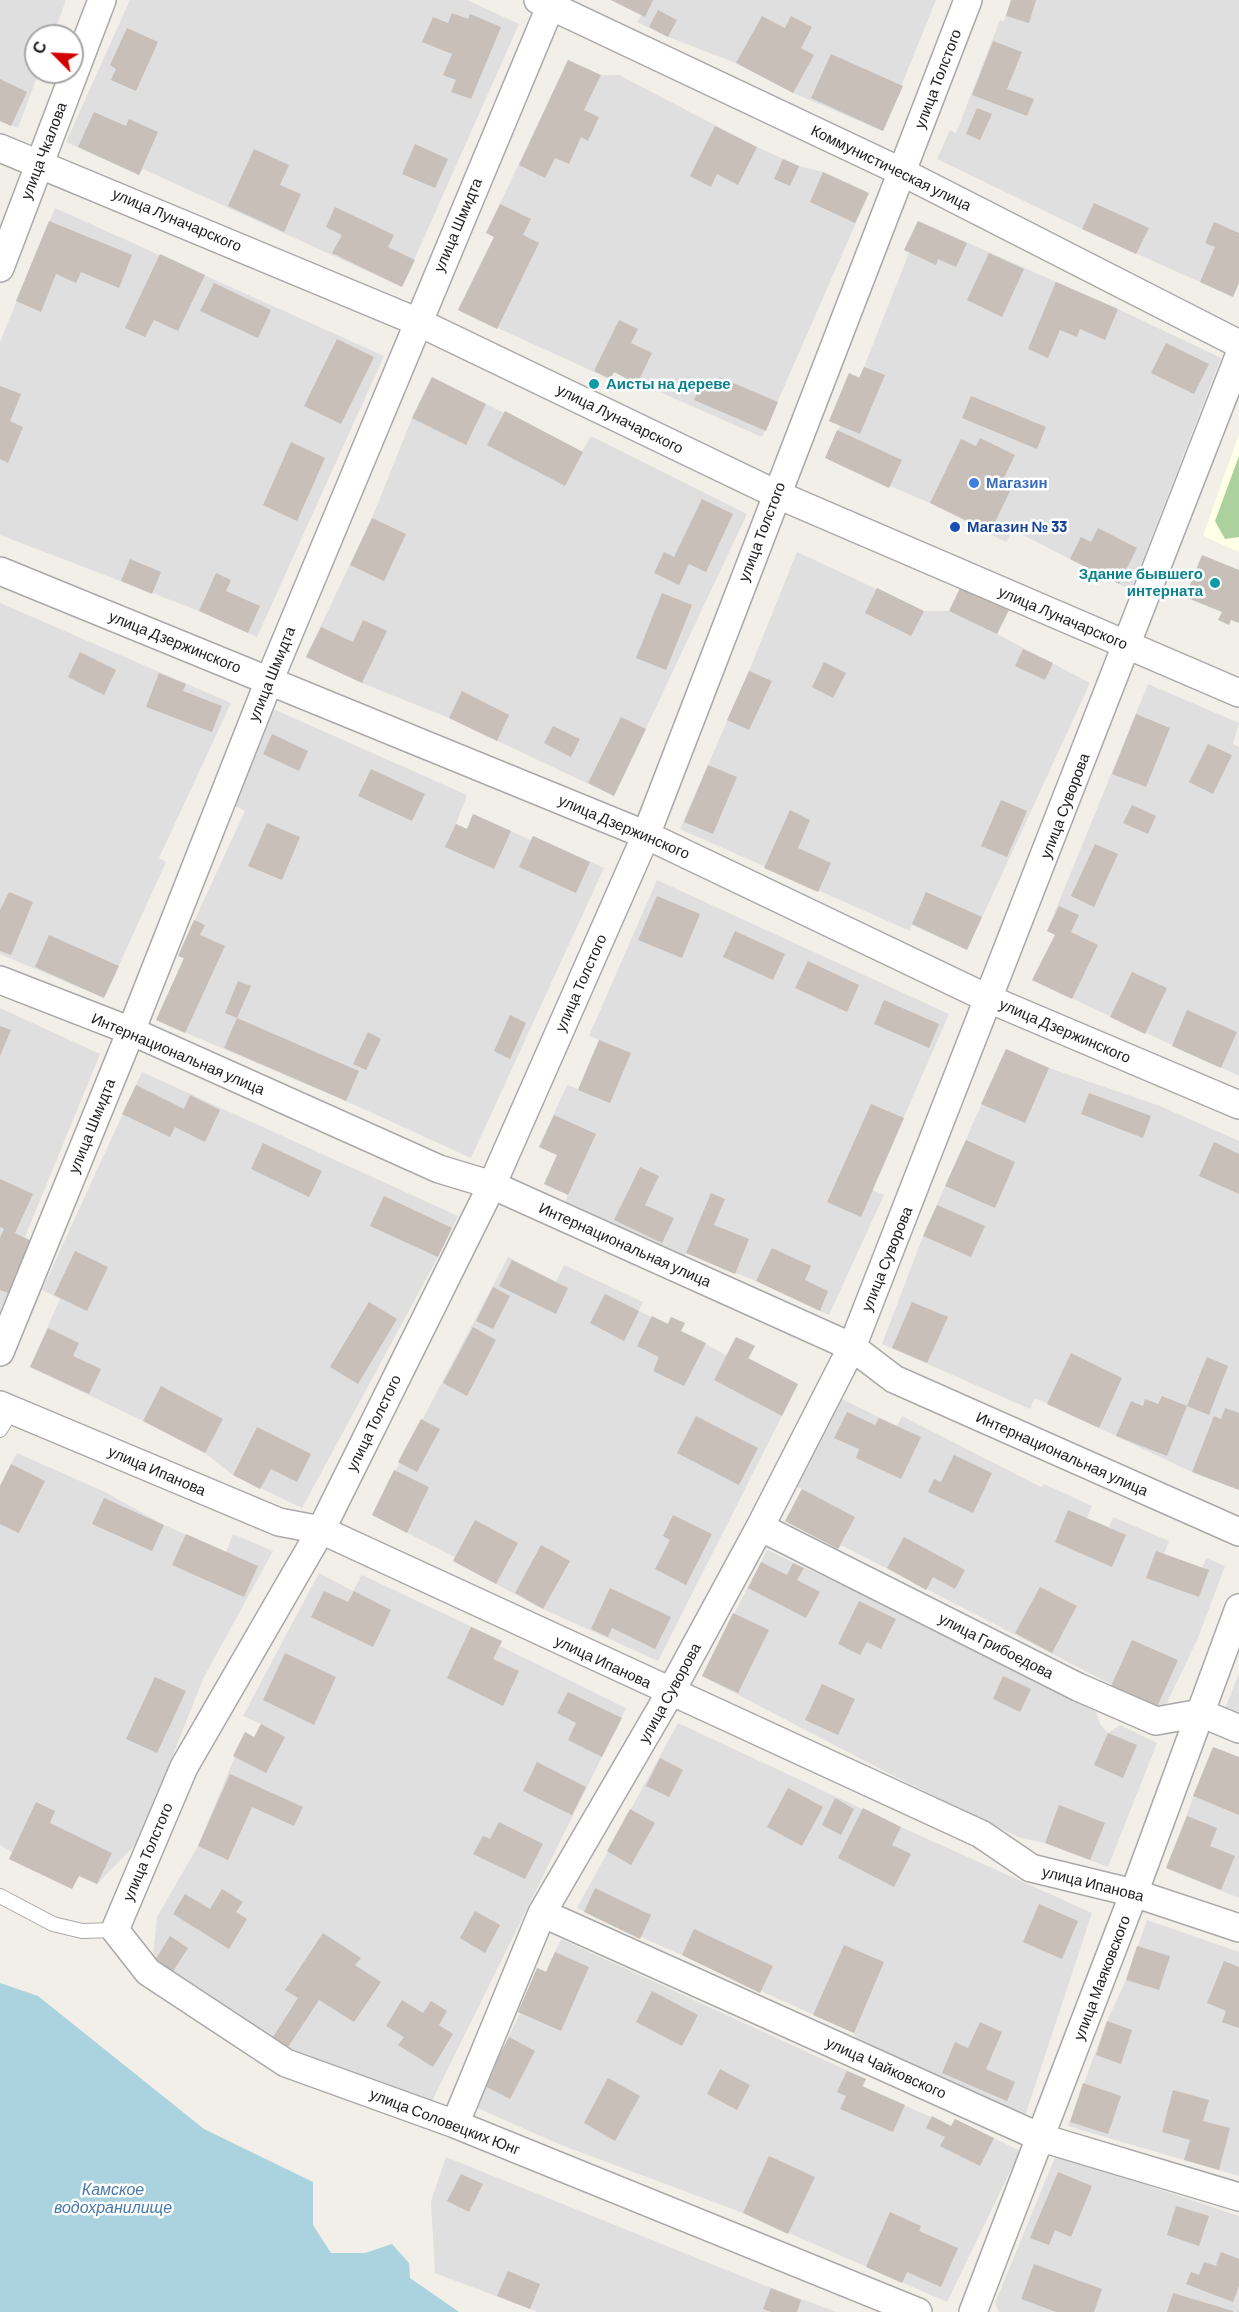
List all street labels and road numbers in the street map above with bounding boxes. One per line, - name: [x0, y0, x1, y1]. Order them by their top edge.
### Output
- street label: улица Толстого: [911, 27, 965, 131]
- street label: улица Чкалова: [17, 100, 71, 202]
- street label: Коммунистическая улица: [808, 121, 974, 215]
- street label: улица Шмидта: [430, 175, 486, 275]
- street label: улица Луначарского: [110, 185, 244, 255]
- street label: улица Луначарского: [554, 381, 686, 457]
- street label: улица Толстого: [735, 480, 789, 584]
- street label: улица Луначарского: [996, 583, 1130, 653]
- street label: улица Дзержинского: [106, 607, 244, 677]
- street label: улица Шмидта: [245, 624, 299, 724]
- street label: улица Суворова: [1037, 751, 1093, 861]
- street label: улица Дзержинского: [556, 791, 692, 863]
- street label: улица Толстого: [551, 931, 611, 1035]
- street label: улица Дзержинского: [997, 995, 1133, 1067]
- street label: Интернациональная улица: [89, 1009, 267, 1099]
- street label: улица Шмидта: [65, 1076, 119, 1176]
- street label: Интернациональная улица: [536, 1199, 714, 1291]
- street label: улица Суворова: [858, 1204, 916, 1314]
- street label: улица Толстого: [343, 1372, 405, 1474]
- street label: Интернациональная улица: [973, 1408, 1151, 1500]
- street label: улица Ипанова: [106, 1442, 208, 1500]
- street label: улица Грибоедова: [936, 1609, 1056, 1683]
- street label: улица Ипанова: [552, 1632, 654, 1692]
- street label: улица Суворова: [635, 1640, 705, 1746]
- street label: улица Толстого: [119, 1800, 177, 1904]
- street label: улица Ипанова: [1040, 1863, 1146, 1905]
- street label: улица Маяковского: [1070, 1913, 1134, 2043]
- street label: улица Чайковского: [823, 2033, 949, 2103]
- street label: улица Соловецких Юнг: [367, 2085, 523, 2159]

